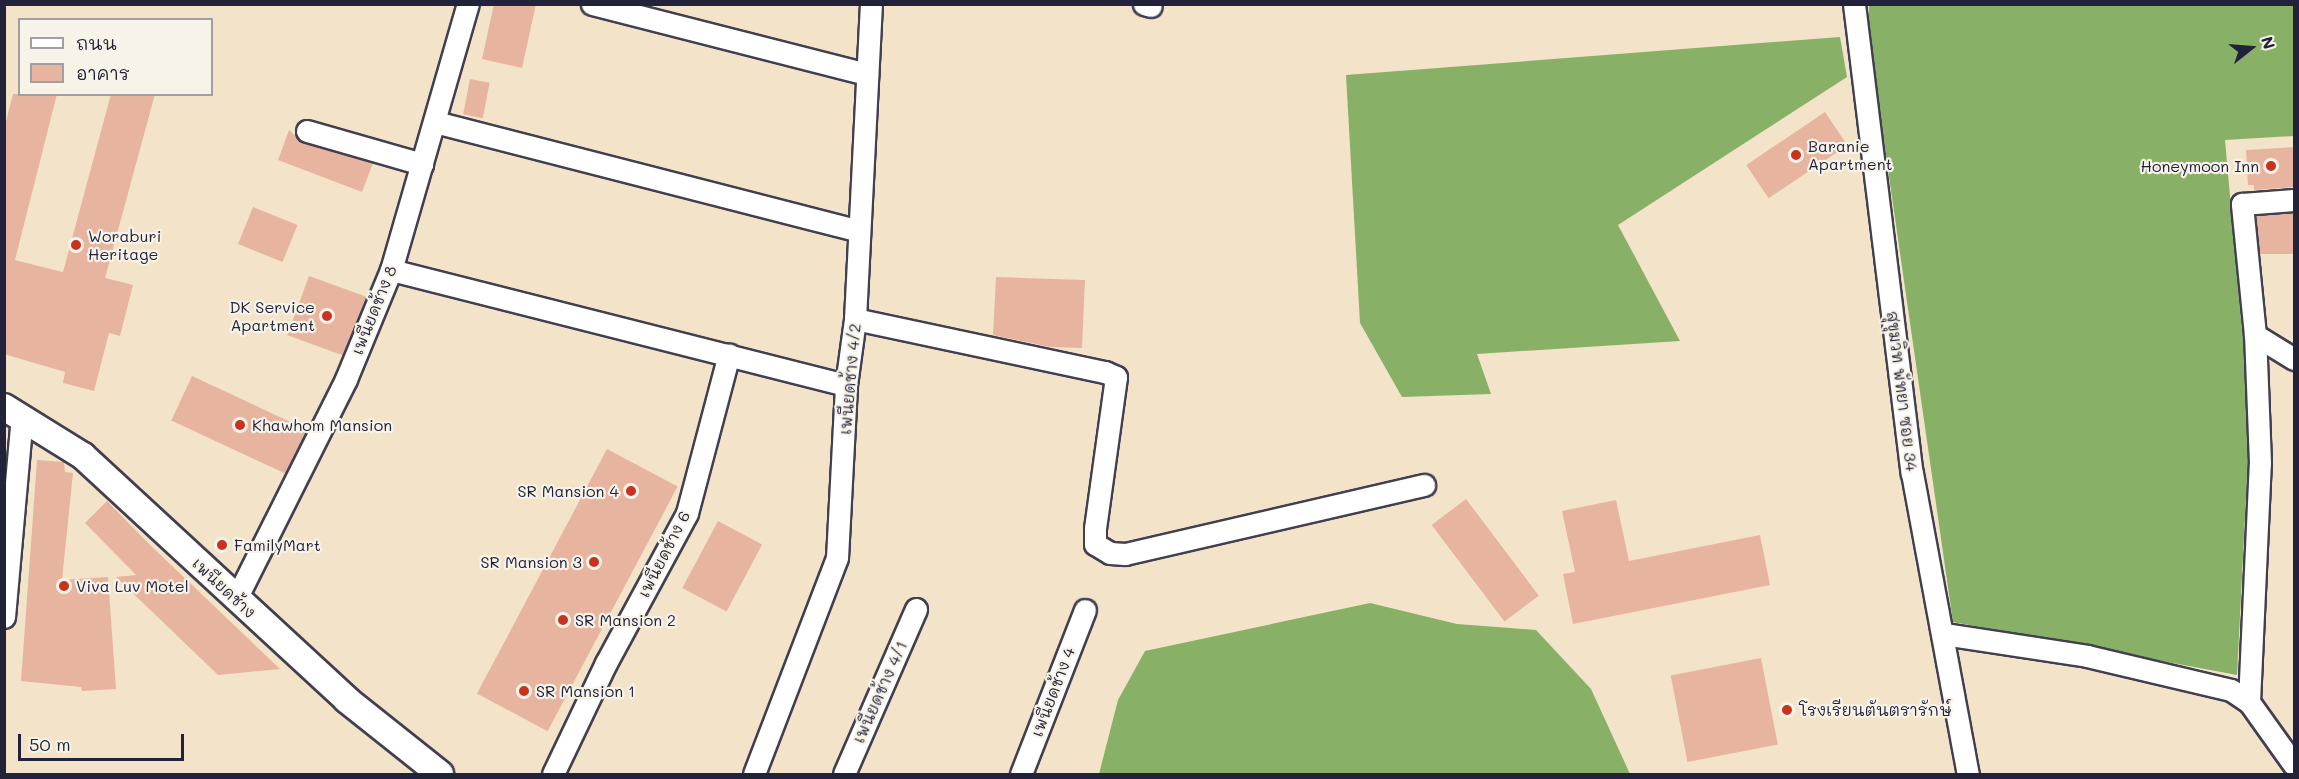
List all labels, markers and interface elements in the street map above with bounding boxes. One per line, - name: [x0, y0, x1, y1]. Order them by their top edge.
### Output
- legend: [18, 18, 213, 96]
- north arrow: [2221, 18, 2281, 78]
- text: ถนน: [76, 31, 117, 55]
- text: N: [2257, 34, 2281, 51]
- text: อาคาร: [76, 61, 130, 85]
- place label: Baranie Apartment: [1808, 136, 1893, 174]
- marker: Baranie Apartment: [1789, 148, 1803, 162]
- place label: Honeymoon Inn: [2141, 156, 2259, 176]
- marker: Honeymoon Inn: [2264, 159, 2278, 173]
- place label: Woraburi Heritage: [88, 226, 161, 264]
- marker: Woraburi Heritage: [69, 238, 83, 252]
- street label: เพนียดช้าง 8: [347, 263, 401, 357]
- place label: DK Service Apartment: [230, 297, 315, 335]
- marker: DK Service Apartment: [320, 309, 334, 323]
- street label: สุขุมวิท พัทยา ซอย 34: [1883, 310, 1921, 472]
- street label: เพนียดช้าง 4/2: [836, 323, 864, 435]
- place label: Khawhom Mansion: [252, 415, 392, 435]
- marker: Khawhom Mansion: [233, 418, 247, 432]
- place label: SR Mansion 4: [517, 481, 619, 501]
- marker: SR Mansion 4: [624, 484, 638, 498]
- street label: เพนียดช้าง 6: [634, 508, 694, 600]
- place label: FamilyMart: [234, 535, 321, 555]
- marker: FamilyMart: [215, 538, 229, 552]
- place label: SR Mansion 3: [481, 552, 582, 572]
- street label: เพนียดช้าง: [188, 554, 260, 622]
- marker: SR Mansion 3: [587, 555, 601, 569]
- place label: Viva Luv Motel: [76, 576, 189, 596]
- marker: Viva Luv Motel: [57, 579, 71, 593]
- place label: SR Mansion 2: [575, 610, 676, 630]
- marker: SR Mansion 2: [556, 613, 570, 627]
- street label: เพนียดช้าง 4/1: [849, 638, 911, 746]
- street label: เพนียดช้าง 4: [1027, 645, 1079, 739]
- place label: SR Mansion 1: [536, 681, 635, 701]
- marker: SR Mansion 1: [517, 684, 531, 698]
- place label: โรงเรียนตันตรารักษ์: [1799, 700, 1952, 720]
- marker: โรงเรียนตันตรารักษ์: [1780, 703, 1794, 717]
- scale bar: [21, 722, 188, 760]
- text: 50 m: [29, 732, 71, 756]

